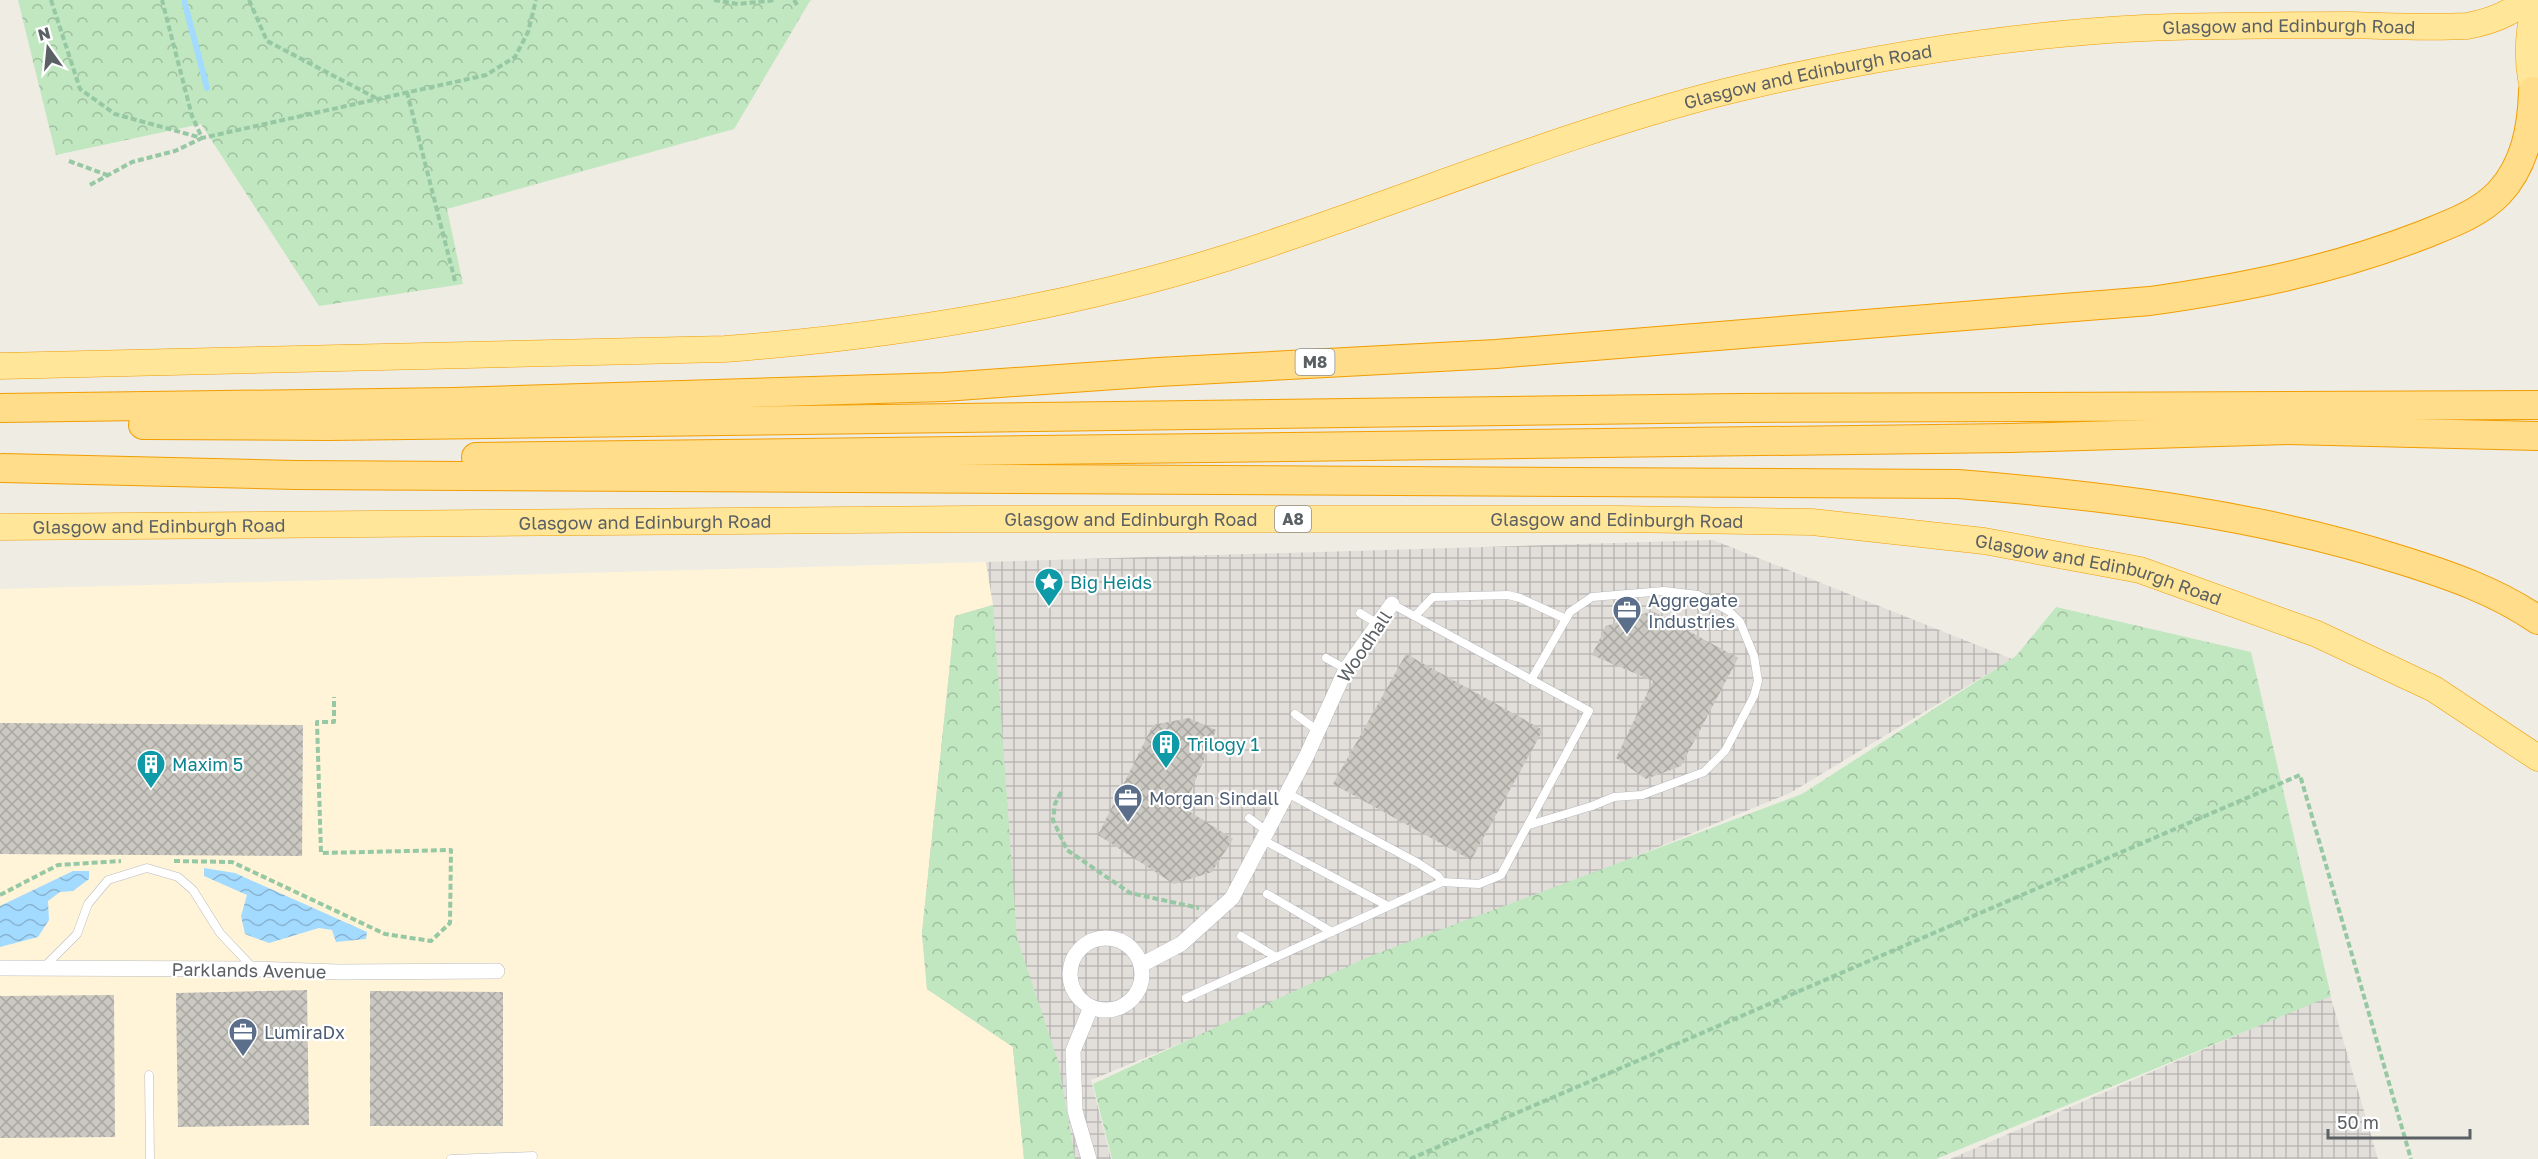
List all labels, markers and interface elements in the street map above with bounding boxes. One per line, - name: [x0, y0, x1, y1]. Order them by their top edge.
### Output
- street label: Glasgow and Edinburgh Road: [2162, 14, 2416, 38]
- north arrow: [18, 18, 78, 78]
- text: N: [36, 22, 53, 45]
- street label: Glasgow and Edinburgh Road: [1681, 39, 1934, 113]
- road number: M8: [1296, 349, 1334, 375]
- road number: A8: [1275, 506, 1311, 532]
- street label: Glasgow and Edinburgh Road: [1004, 508, 1258, 530]
- street label: Glasgow and Edinburgh Road: [1490, 508, 1744, 532]
- street label: Glasgow and Edinburgh Road: [518, 510, 772, 534]
- street label: Glasgow and Edinburgh Road: [32, 514, 286, 538]
- street label: Glasgow and Edinburgh Road: [1974, 529, 2224, 610]
- place icon: Big Heids: [1033, 566, 1065, 608]
- place label: Big Heids: [1070, 571, 1152, 593]
- place label: Aggregate Industries: [1648, 589, 1738, 632]
- office icon: Aggregate Industries: [1611, 594, 1643, 636]
- street label: Woodhall: [1332, 606, 1396, 686]
- building icon: Trilogy 1: [1150, 728, 1182, 770]
- place label: Trilogy 1: [1187, 733, 1259, 755]
- building icon: Maxim 5: [135, 748, 167, 790]
- place label: Maxim 5: [172, 753, 243, 775]
- office icon: Morgan Sindall: [1112, 782, 1144, 824]
- place label: Morgan Sindall: [1149, 787, 1279, 809]
- street label: Parklands Avenue: [172, 958, 326, 982]
- office icon: LumiraDx: [227, 1016, 259, 1058]
- place label: LumiraDx: [264, 1021, 345, 1043]
- scale bar: [2328, 1102, 2470, 1140]
- text: 50 m: [2337, 1111, 2379, 1133]

